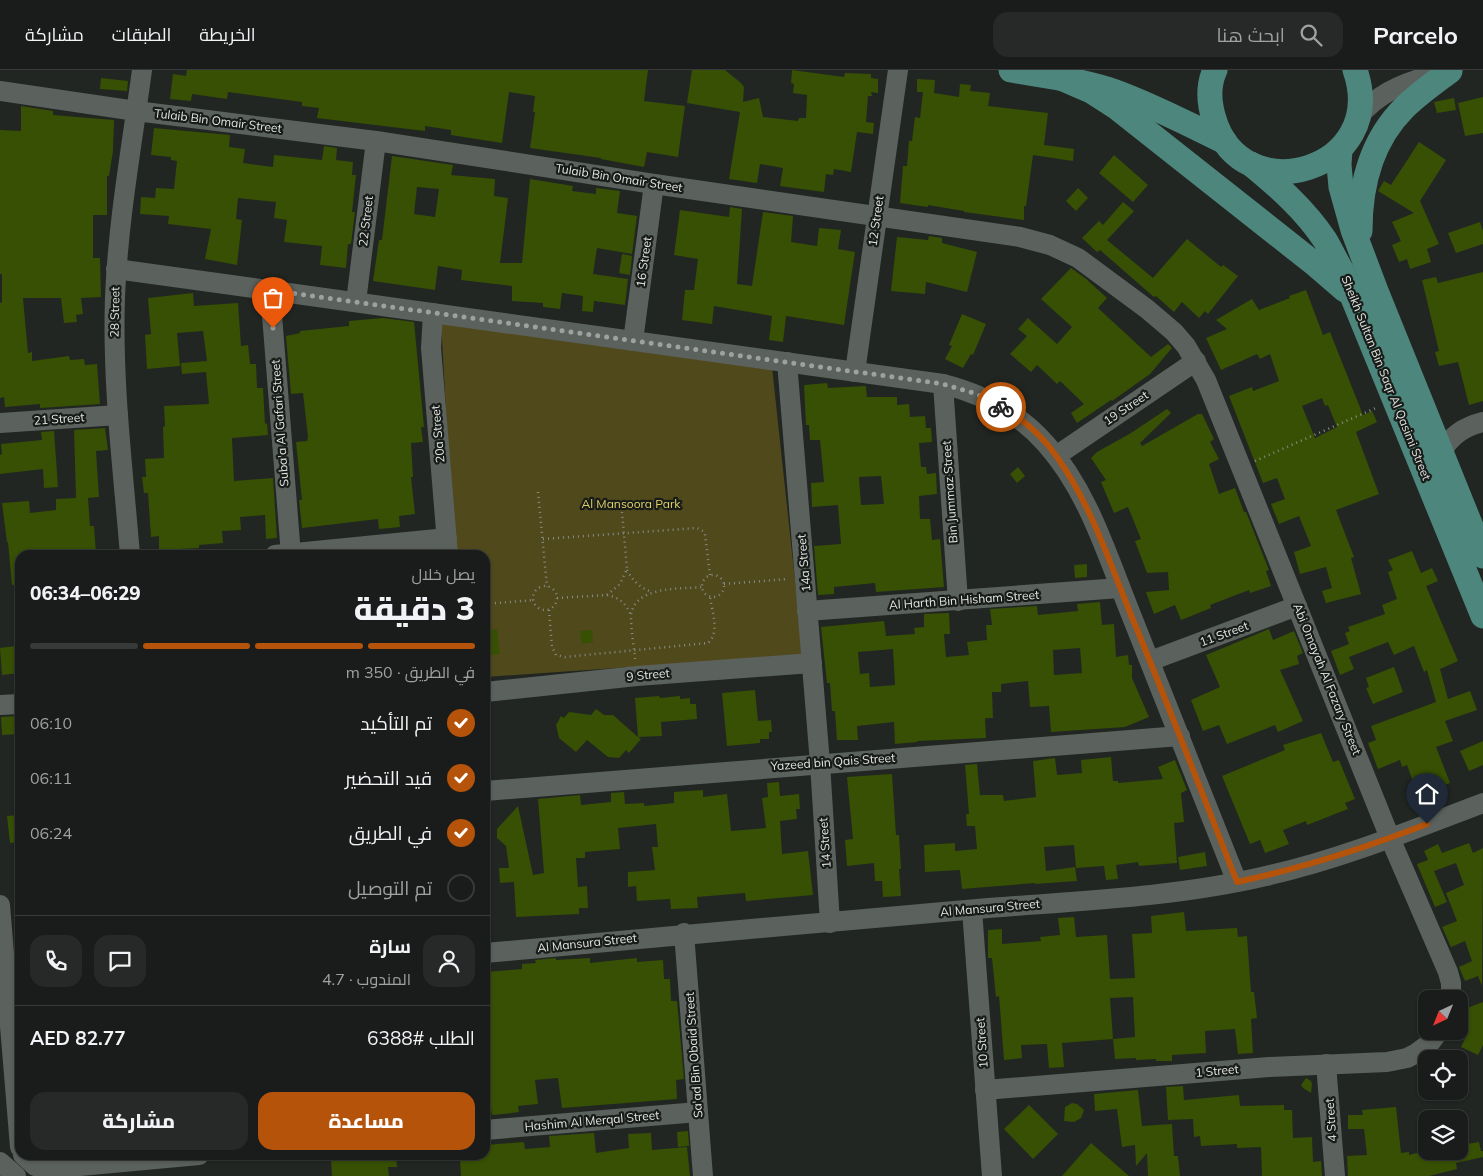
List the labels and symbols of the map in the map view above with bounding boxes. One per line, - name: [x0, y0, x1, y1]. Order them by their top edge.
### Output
- street label: Tulaib Bin Omair Street: [153, 105, 283, 136]
- street label: Tulaib Bin Omair Street: [555, 160, 684, 195]
- street label: 22 Street: [355, 195, 376, 247]
- street label: 12 Street: [865, 195, 886, 247]
- street label: 16 Street: [633, 236, 654, 288]
- street label: Sheikh Sultan Bin Saqr Al Qasimi Street: [1338, 273, 1435, 482]
- pin: [252, 277, 294, 328]
- street label: 28 Street: [107, 287, 122, 337]
- street label: Suba'a Al Gafari Street: [268, 359, 291, 487]
- courier: [976, 382, 1026, 432]
- street label: 19 Street: [1101, 387, 1151, 428]
- street label: 20a Street: [428, 405, 447, 464]
- street label: 21 Street: [33, 409, 85, 428]
- street label: Bin Jummaz Street: [938, 440, 961, 544]
- park label: Al Mansoora Park: [582, 496, 681, 511]
- street label: 14a Street: [794, 534, 813, 593]
- street label: Al Harth Bin Hisham Street: [888, 587, 1040, 612]
- street label: Abi Omayah Al Fazary Street: [1290, 601, 1365, 757]
- street label: 11 Street: [1197, 618, 1250, 649]
- street label: 9 Street: [626, 665, 670, 684]
- street label: Yazeed bin Qais Street: [769, 750, 896, 773]
- pin: [1406, 773, 1448, 824]
- street label: 14 Street: [815, 817, 834, 869]
- street label: Al Mansura Street: [939, 896, 1040, 919]
- street label: Al Mansura Street: [536, 930, 637, 955]
- north arrow: [1418, 990, 1468, 1040]
- street label: Sa'ad Bin Obaid Street: [682, 992, 705, 1118]
- street label: 10 Street: [972, 1017, 991, 1069]
- street label: 1 Street: [1195, 1061, 1239, 1080]
- street label: 4 Street: [1322, 1098, 1340, 1142]
- street label: Hashim Al Merqal Street: [524, 1107, 660, 1134]

